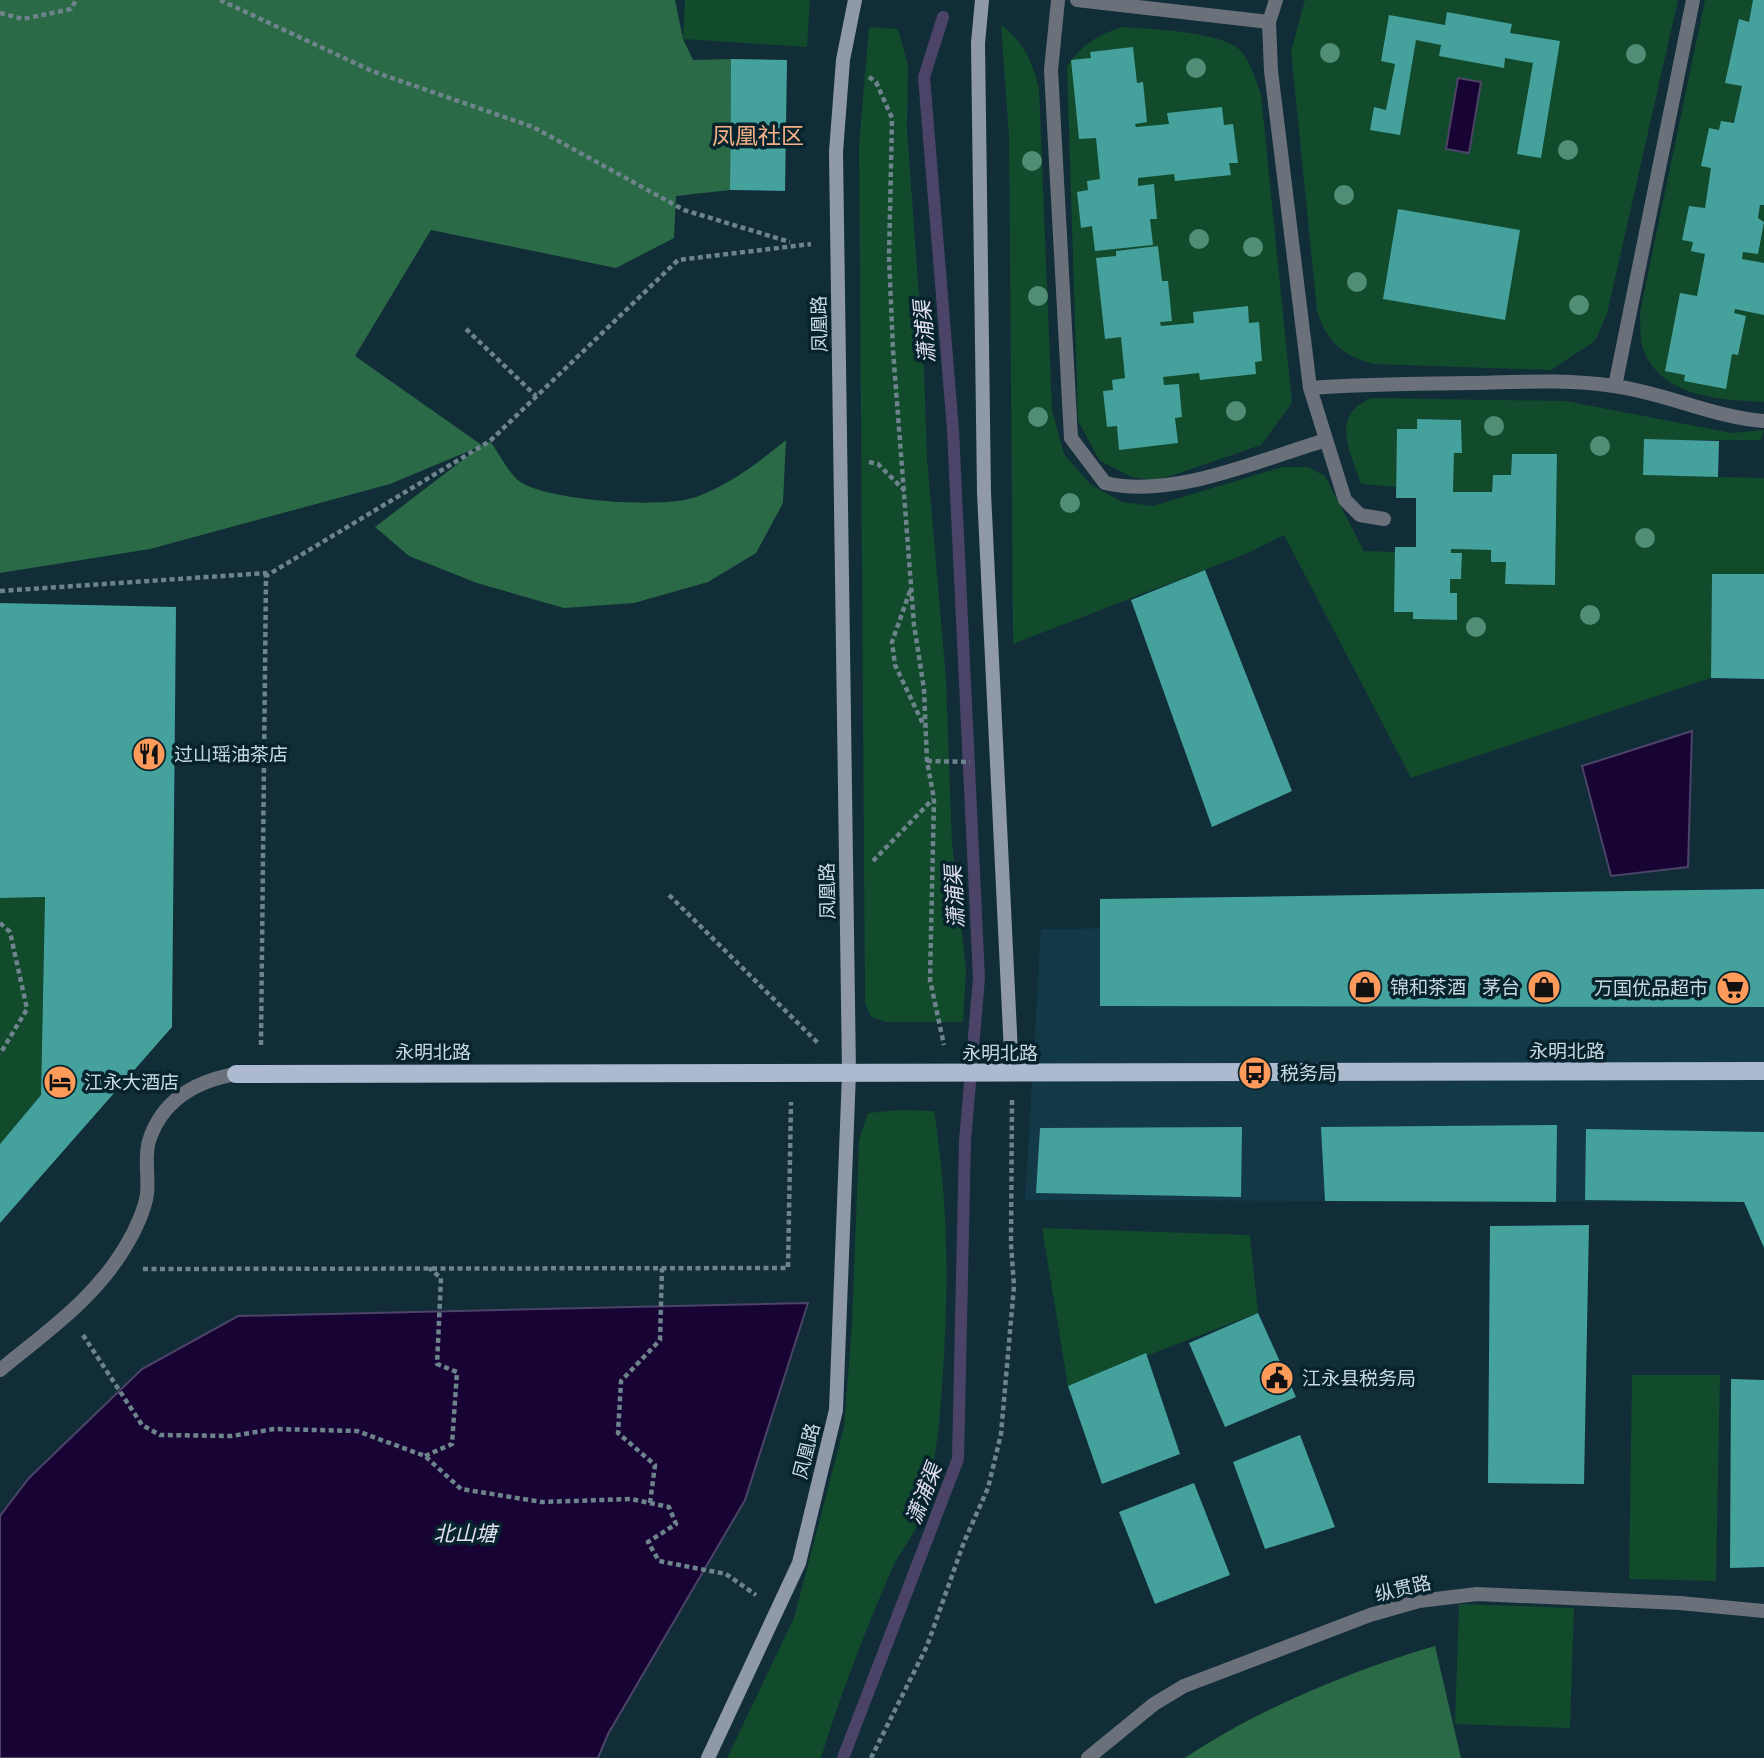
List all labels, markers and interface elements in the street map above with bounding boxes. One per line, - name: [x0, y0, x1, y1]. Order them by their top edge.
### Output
- district label: 凤凰社区: [712, 121, 804, 149]
- street label: 凤凰路: [807, 295, 830, 353]
- water label: 潇浦渠: [908, 297, 939, 365]
- restaurant icon: 过山瑶油茶店: [130, 735, 168, 773]
- place label: 过山瑶油茶店: [174, 742, 288, 765]
- street label: 凤凰路: [815, 862, 838, 920]
- water label: 潇浦渠: [939, 862, 968, 929]
- shop icon: 锦和茶酒: [1346, 968, 1384, 1006]
- shop icon: 茅台: [1525, 968, 1563, 1006]
- supermarket icon: 万国优品超市: [1714, 969, 1752, 1007]
- place label: 锦和茶酒: [1390, 975, 1466, 998]
- place label: 茅台: [1482, 975, 1520, 998]
- place label: 万国优品超市: [1594, 976, 1708, 999]
- street label: 永明北路: [1529, 1039, 1605, 1062]
- street label: 永明北路: [395, 1040, 471, 1063]
- street label: 永明北路: [962, 1041, 1038, 1064]
- bus stop icon: 税务局: [1236, 1054, 1274, 1092]
- place label: 税务局: [1280, 1061, 1337, 1084]
- hotel icon: 江永大酒店: [41, 1063, 79, 1101]
- place label: 江永大酒店: [84, 1070, 179, 1093]
- public building icon: 江永县税务局: [1258, 1359, 1296, 1397]
- place label: 江永县税务局: [1302, 1366, 1416, 1389]
- street label: 凤凰路: [787, 1420, 824, 1481]
- water label: 潇浦渠: [900, 1457, 947, 1527]
- water label: 北山塘: [434, 1520, 499, 1545]
- street label: 纵贯路: [1373, 1570, 1433, 1605]

